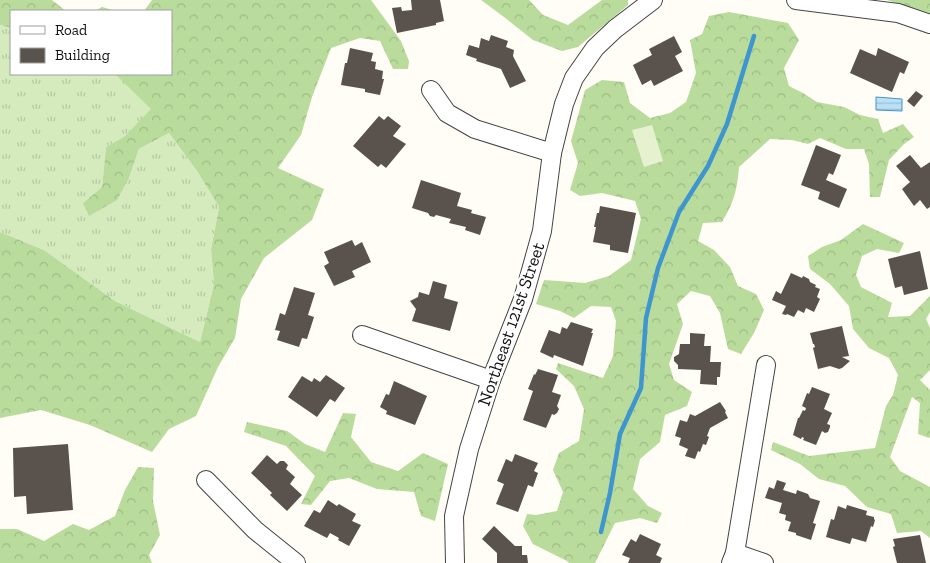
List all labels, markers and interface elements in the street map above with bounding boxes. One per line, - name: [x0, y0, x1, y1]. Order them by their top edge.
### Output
- legend: [10, 10, 172, 75]
- text: Road: [55, 21, 88, 39]
- text: Building: [55, 46, 110, 64]
- street label: Northeast 121st Street: [473, 239, 549, 409]

